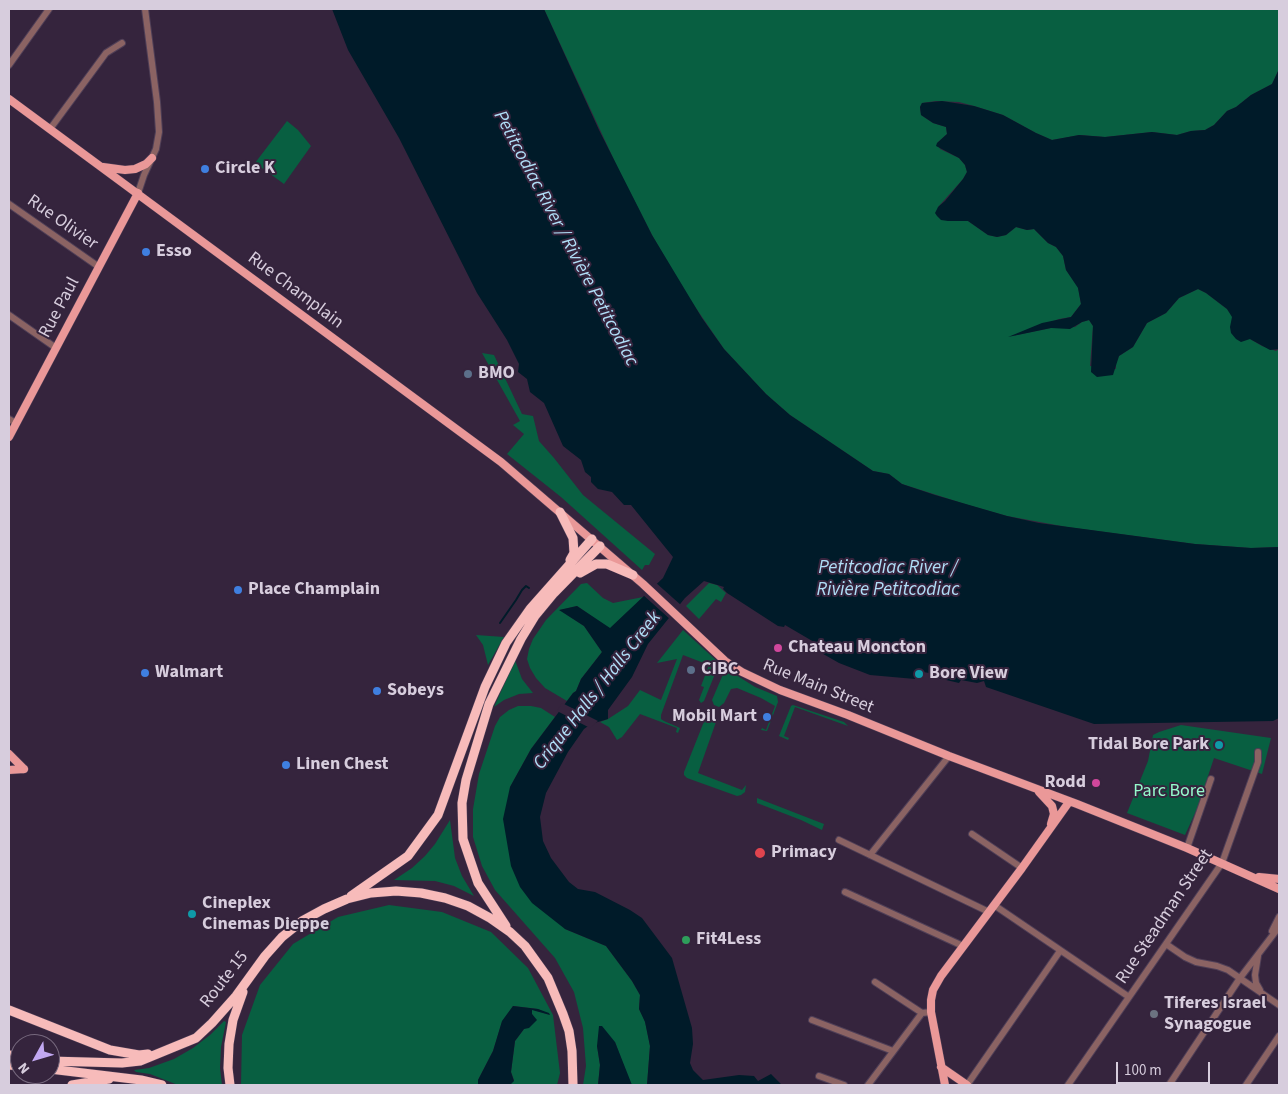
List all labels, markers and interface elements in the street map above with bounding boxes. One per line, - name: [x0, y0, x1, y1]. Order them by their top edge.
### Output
- water label: Petitcodiac River / Rivière Petitcodiac: [488, 107, 642, 371]
- place label: Circle K: [215, 158, 275, 180]
- marker: Circle K: [199, 163, 211, 175]
- street label: Rue Olivier: [22, 191, 102, 255]
- place label: Esso: [156, 241, 192, 263]
- marker: Esso: [140, 246, 152, 258]
- street label: Rue Champlain: [243, 248, 347, 334]
- street label: Rue Paul: [35, 274, 85, 342]
- place label: BMO: [478, 363, 515, 385]
- marker: BMO: [462, 368, 474, 380]
- water label: Petitcodiac River / Rivière Petitcodiac: [817, 558, 959, 602]
- place label: Place Champlain: [248, 579, 380, 601]
- marker: Place Champlain: [232, 584, 244, 596]
- water label: Crique Halls / Halls Creek: [529, 607, 667, 775]
- place label: Chateau Moncton: [788, 637, 926, 659]
- marker: Chateau Moncton: [772, 642, 784, 654]
- street label: Rue Main Street: [759, 655, 877, 719]
- place label: CIBC: [701, 659, 738, 681]
- place label: Walmart: [155, 662, 223, 684]
- place label: Bore View: [929, 663, 1008, 685]
- marker: CIBC: [685, 664, 697, 676]
- marker: Walmart: [139, 667, 151, 679]
- marker: Bore View: [913, 668, 925, 680]
- place label: Sobeys: [387, 680, 444, 702]
- marker: Sobeys: [371, 685, 383, 697]
- place label: Mobil Mart: [672, 706, 757, 728]
- marker: Mobil Mart: [761, 711, 773, 723]
- place label: Tidal Bore Park: [1088, 734, 1209, 756]
- marker: Tidal Bore Park: [1213, 739, 1225, 751]
- place label: Linen Chest: [296, 754, 388, 776]
- marker: Linen Chest: [280, 759, 292, 771]
- place label: Rodd: [1045, 772, 1086, 794]
- marker: Rodd: [1090, 777, 1102, 789]
- park label: Parc Bore: [1133, 781, 1205, 803]
- place label: Primacy: [771, 842, 837, 864]
- marker: Primacy: [753, 846, 767, 860]
- street label: Rue Steadman Street: [1112, 846, 1218, 988]
- place label: Cineplex Cinemas Dieppe: [202, 893, 329, 936]
- marker: Cineplex Cinemas Dieppe: [186, 908, 198, 920]
- place label: Fit4Less: [696, 929, 761, 951]
- marker: Fit4Less: [680, 934, 692, 946]
- street label: Route 15: [196, 947, 254, 1013]
- place label: Tiferes Israel Synagogue: [1164, 993, 1266, 1036]
- marker: Tiferes Israel Synagogue: [1148, 1008, 1160, 1020]
- north arrow: [10, 1034, 60, 1084]
- scale bar: [1118, 1052, 1212, 1084]
- text: N: [13, 1058, 35, 1078]
- text: 100 m: [1124, 1060, 1162, 1081]

